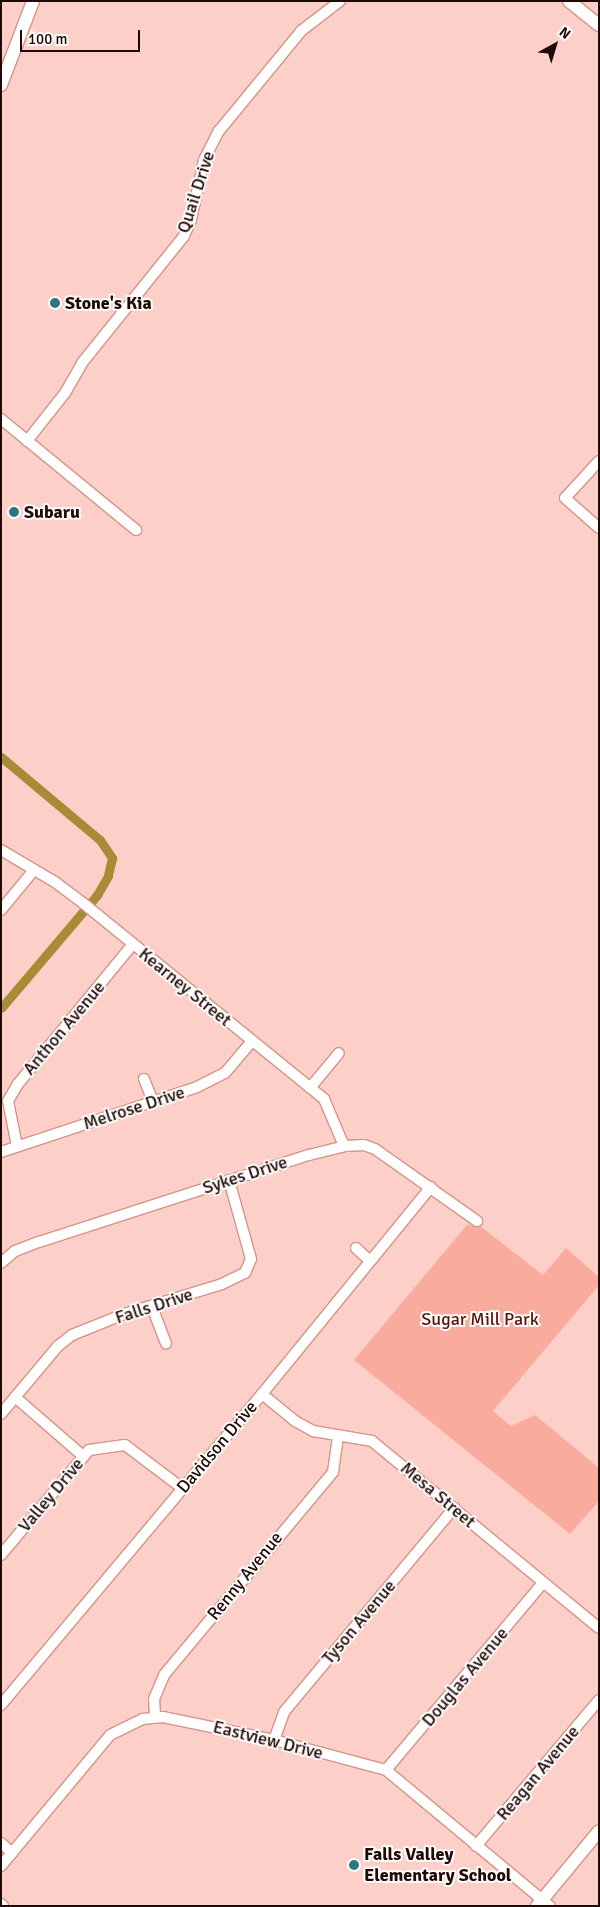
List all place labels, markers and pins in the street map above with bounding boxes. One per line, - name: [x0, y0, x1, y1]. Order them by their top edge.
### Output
- place label: Stone's Kia: [65, 292, 152, 314]
- marker: Stone's Kia: [49, 297, 61, 309]
- place label: Subaru: [24, 501, 80, 523]
- marker: Subaru: [8, 506, 20, 518]
- place label: Falls Valley Elementary School: [364, 1844, 511, 1886]
- marker: Falls Valley Elementary School: [348, 1859, 360, 1871]

